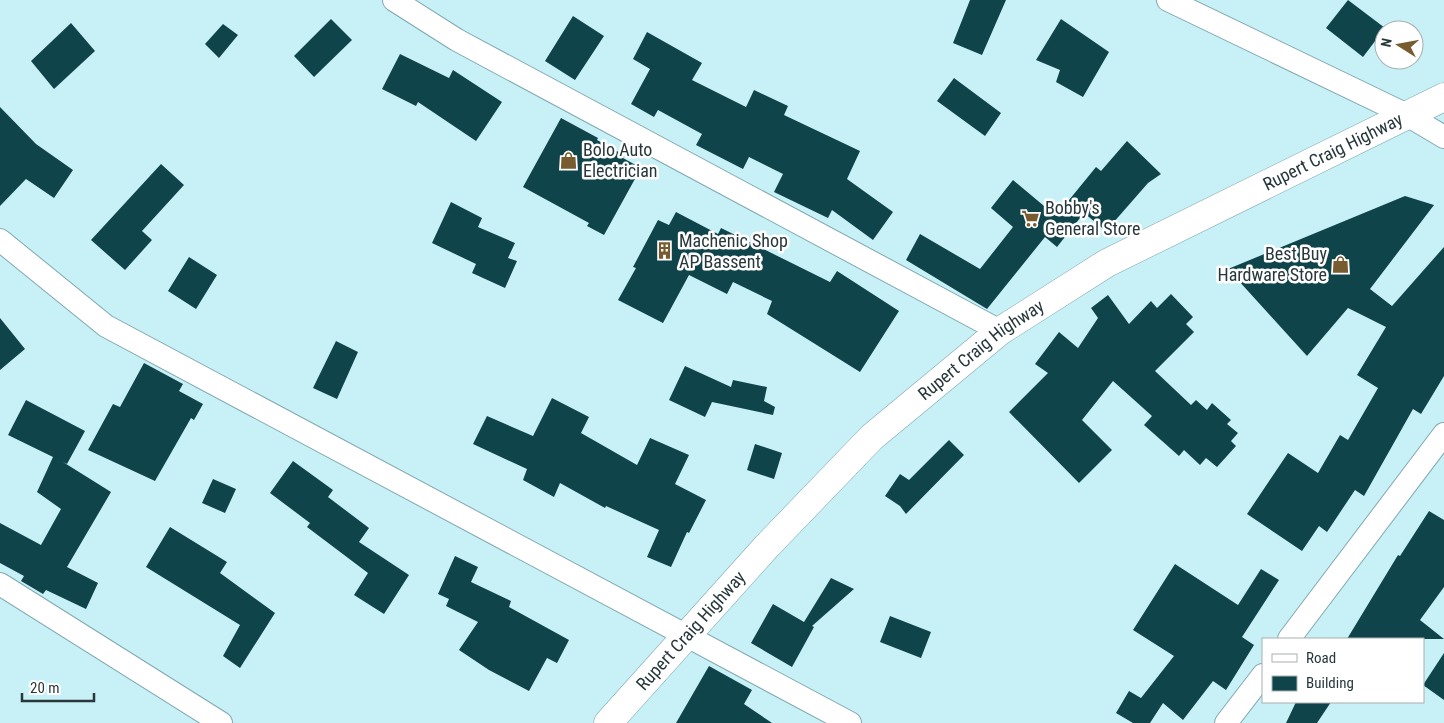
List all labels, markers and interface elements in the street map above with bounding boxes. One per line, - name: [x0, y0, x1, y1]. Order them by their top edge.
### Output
- north arrow: [1374, 20, 1424, 70]
- text: N: [1378, 37, 1395, 48]
- street label: Rupert Craig Highway: [1259, 108, 1406, 194]
- place label: Bolo Auto Electrician: [583, 139, 658, 181]
- shop icon: Bolo Auto Electrician: [559, 150, 579, 170]
- place label: Bobby's General Store: [1045, 197, 1141, 239]
- supermarket icon: Bobby's General Store: [1021, 208, 1041, 228]
- place label: Machenic Shop AP Bassent: [679, 230, 788, 272]
- building icon: Machenic Shop AP Bassent: [655, 241, 675, 261]
- place label: Best Buy Hardware Store: [1217, 243, 1327, 285]
- shop icon: Best Buy Hardware Store: [1331, 254, 1351, 274]
- street label: Rupert Craig Highway: [914, 295, 1048, 404]
- street label: Rupert Craig Highway: [632, 566, 750, 694]
- legend: [1262, 638, 1424, 703]
- text: Road: [1306, 649, 1336, 667]
- scale bar: [22, 670, 95, 702]
- text: Building: [1306, 674, 1354, 692]
- text: 20 m: [30, 679, 60, 697]

